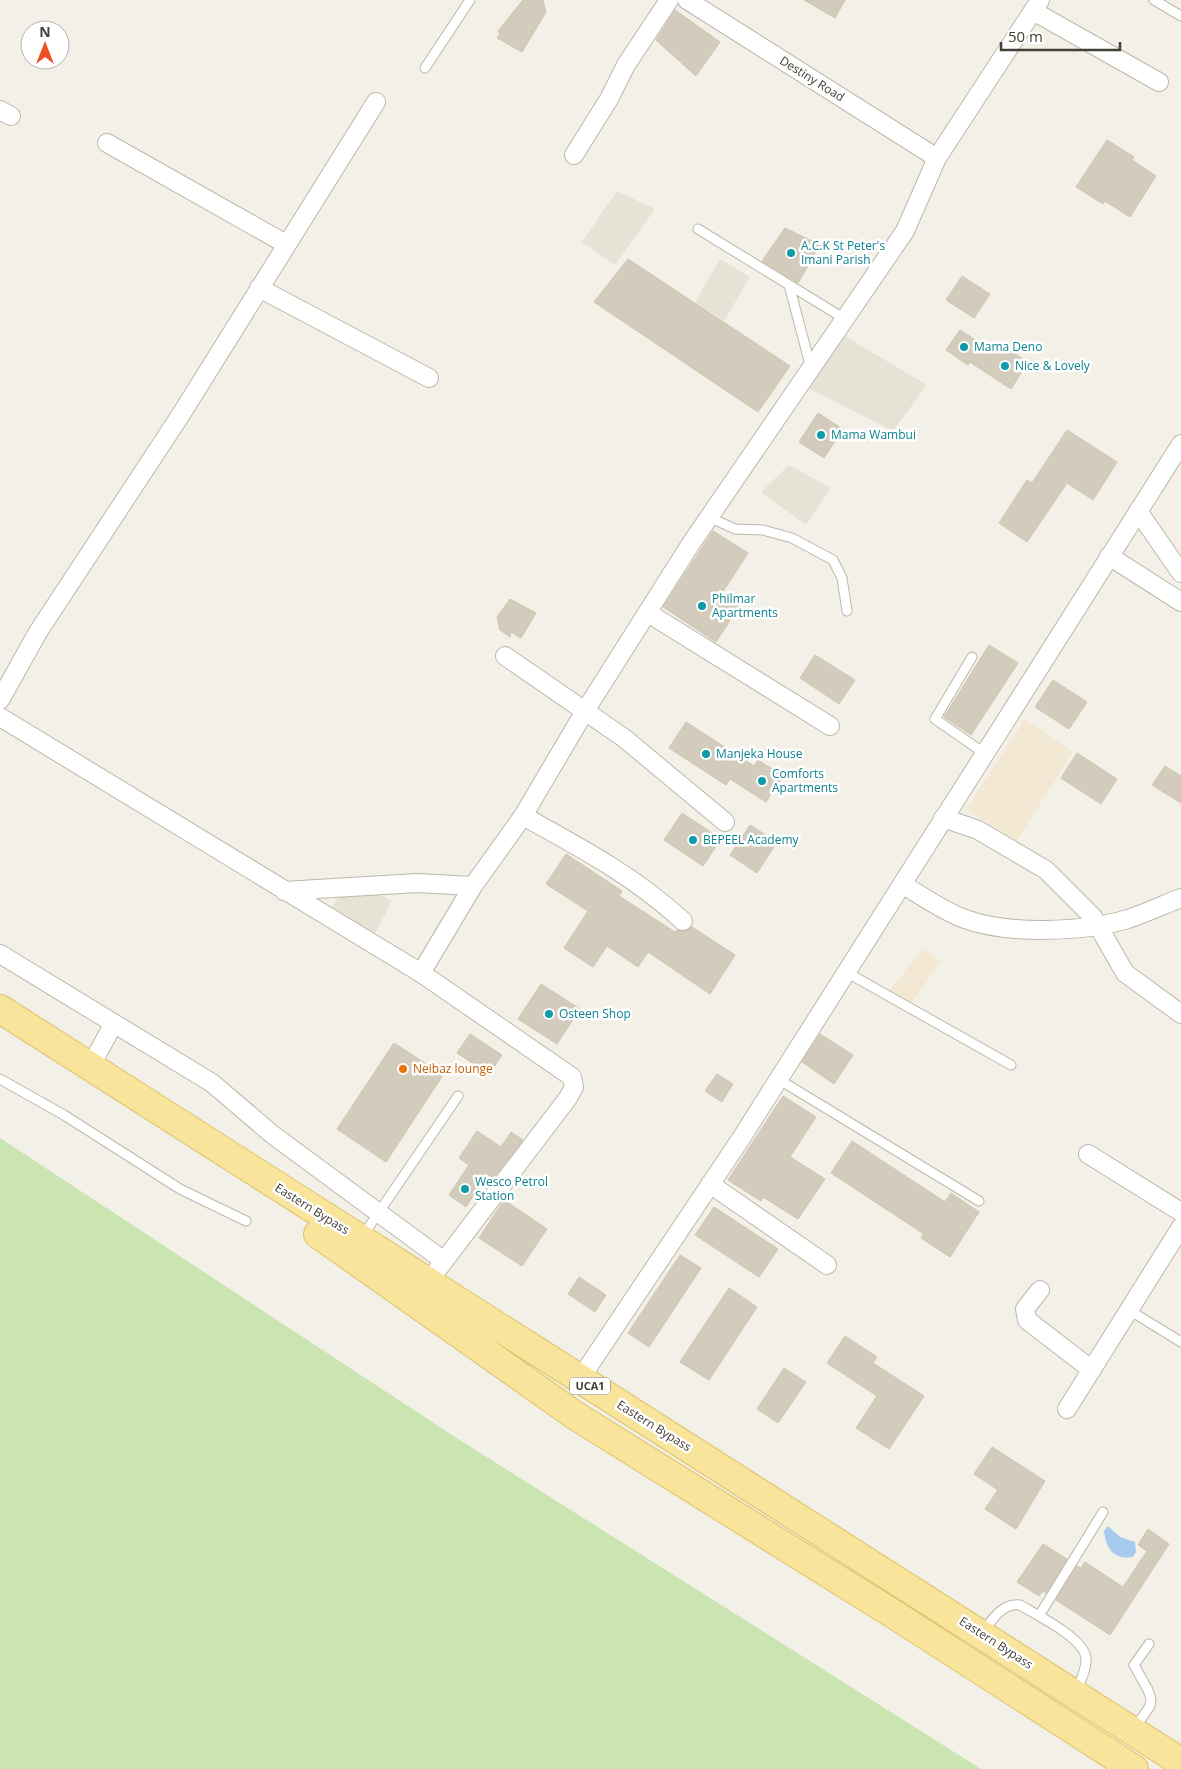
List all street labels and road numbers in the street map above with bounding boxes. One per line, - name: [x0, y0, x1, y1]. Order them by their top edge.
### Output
- street label: Destiny Road: [777, 52, 848, 105]
- street label: Eastern Bypass: [272, 1179, 353, 1238]
- road number: UCA1: [570, 1378, 610, 1394]
- street label: Eastern Bypass: [614, 1396, 695, 1455]
- street label: Eastern Bypass: [956, 1612, 1037, 1673]

